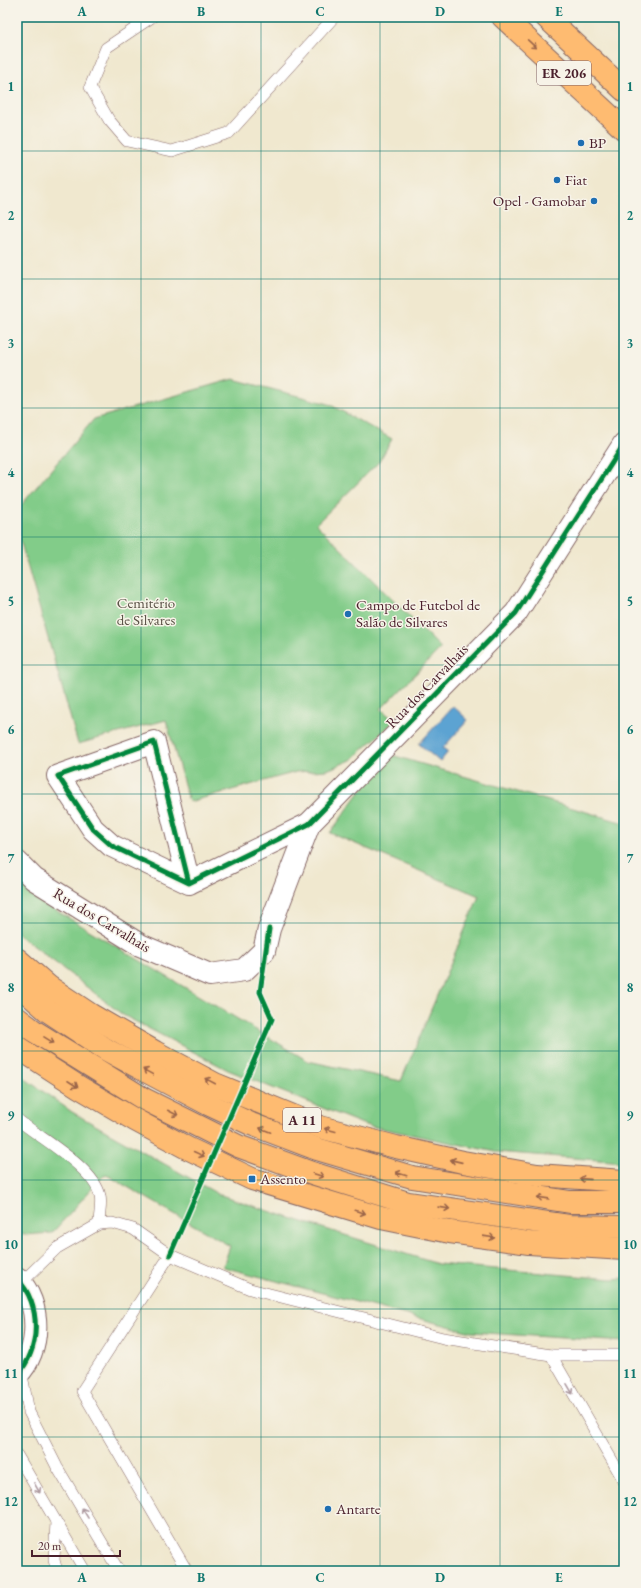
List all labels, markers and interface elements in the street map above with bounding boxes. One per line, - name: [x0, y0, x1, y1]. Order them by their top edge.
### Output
- text: A: [76, 3, 87, 20]
- text: B: [197, 3, 205, 20]
- text: C: [315, 3, 325, 20]
- text: D: [435, 3, 445, 20]
- text: E: [555, 3, 563, 20]
- one-way arrow: [527, 39, 537, 48]
- road number: ER 206: [537, 61, 591, 85]
- text: 1: [8, 78, 15, 95]
- text: 1: [627, 78, 634, 95]
- place label: BP: [589, 133, 606, 152]
- marker: BP: [576, 138, 586, 148]
- place label: Fiat: [565, 170, 587, 189]
- marker: Fiat: [552, 175, 562, 185]
- place label: Opel - Gamobar: [493, 191, 586, 210]
- marker: Opel - Gamobar: [589, 196, 599, 206]
- text: 2: [8, 207, 15, 224]
- text: 2: [627, 207, 634, 224]
- text: 3: [8, 335, 15, 352]
- text: 3: [627, 335, 634, 352]
- text: 4: [8, 464, 15, 481]
- text: 4: [627, 464, 634, 481]
- text: 5: [8, 593, 14, 610]
- park label: Cemitério de Silvares: [117, 593, 176, 629]
- text: 5: [627, 593, 633, 610]
- place label: Campo de Futebol de Salão de Silvares: [356, 595, 480, 631]
- marker: Campo de Futebol de Salão de Silvares: [343, 609, 353, 619]
- street label: Rua dos Carvalhais: [382, 639, 472, 732]
- text: 6: [8, 721, 15, 738]
- text: 6: [627, 721, 634, 738]
- text: 7: [8, 850, 15, 867]
- text: 7: [627, 850, 634, 867]
- street label: Rua dos Carvalhais: [50, 883, 155, 956]
- text: 8: [8, 979, 15, 996]
- text: 8: [627, 979, 634, 996]
- one-way arrow: [43, 1036, 54, 1044]
- one-way arrow: [142, 1068, 154, 1076]
- one-way arrow: [204, 1077, 216, 1084]
- one-way arrow: [67, 1080, 79, 1088]
- text: 9: [8, 1107, 15, 1124]
- text: 9: [627, 1107, 634, 1124]
- road number: A 11: [283, 1108, 321, 1132]
- one-way arrow: [167, 1110, 179, 1118]
- one-way arrow: [259, 1125, 271, 1133]
- one-way arrow: [324, 1125, 337, 1133]
- one-way arrow: [192, 1151, 204, 1158]
- one-way arrow: [450, 1157, 463, 1165]
- place label: Assento: [259, 1169, 306, 1188]
- one-way arrow: [395, 1170, 408, 1177]
- one-way arrow: [312, 1172, 325, 1179]
- marker: Assento: [247, 1174, 257, 1184]
- one-way arrow: [579, 1175, 592, 1182]
- one-way arrow: [537, 1194, 550, 1202]
- one-way arrow: [437, 1204, 450, 1212]
- one-way arrow: [354, 1209, 367, 1216]
- one-way arrow: [482, 1233, 495, 1241]
- text: 10: [4, 1236, 18, 1253]
- text: 10: [623, 1236, 637, 1253]
- text: 11: [4, 1365, 18, 1382]
- text: 11: [623, 1365, 637, 1382]
- one-way arrow: [567, 1383, 575, 1395]
- one-way arrow: [33, 1482, 41, 1494]
- text: 12: [4, 1493, 18, 1510]
- text: 12: [623, 1493, 637, 1510]
- place label: Antarte: [335, 1499, 381, 1518]
- marker: Antarte: [323, 1504, 333, 1514]
- one-way arrow: [81, 1508, 89, 1519]
- scale bar: [32, 1532, 120, 1558]
- text: 20 m: [38, 1538, 62, 1554]
- text: A: [76, 1569, 87, 1586]
- text: B: [197, 1569, 205, 1586]
- text: C: [315, 1569, 325, 1586]
- text: D: [435, 1569, 445, 1586]
- text: E: [555, 1569, 563, 1586]

